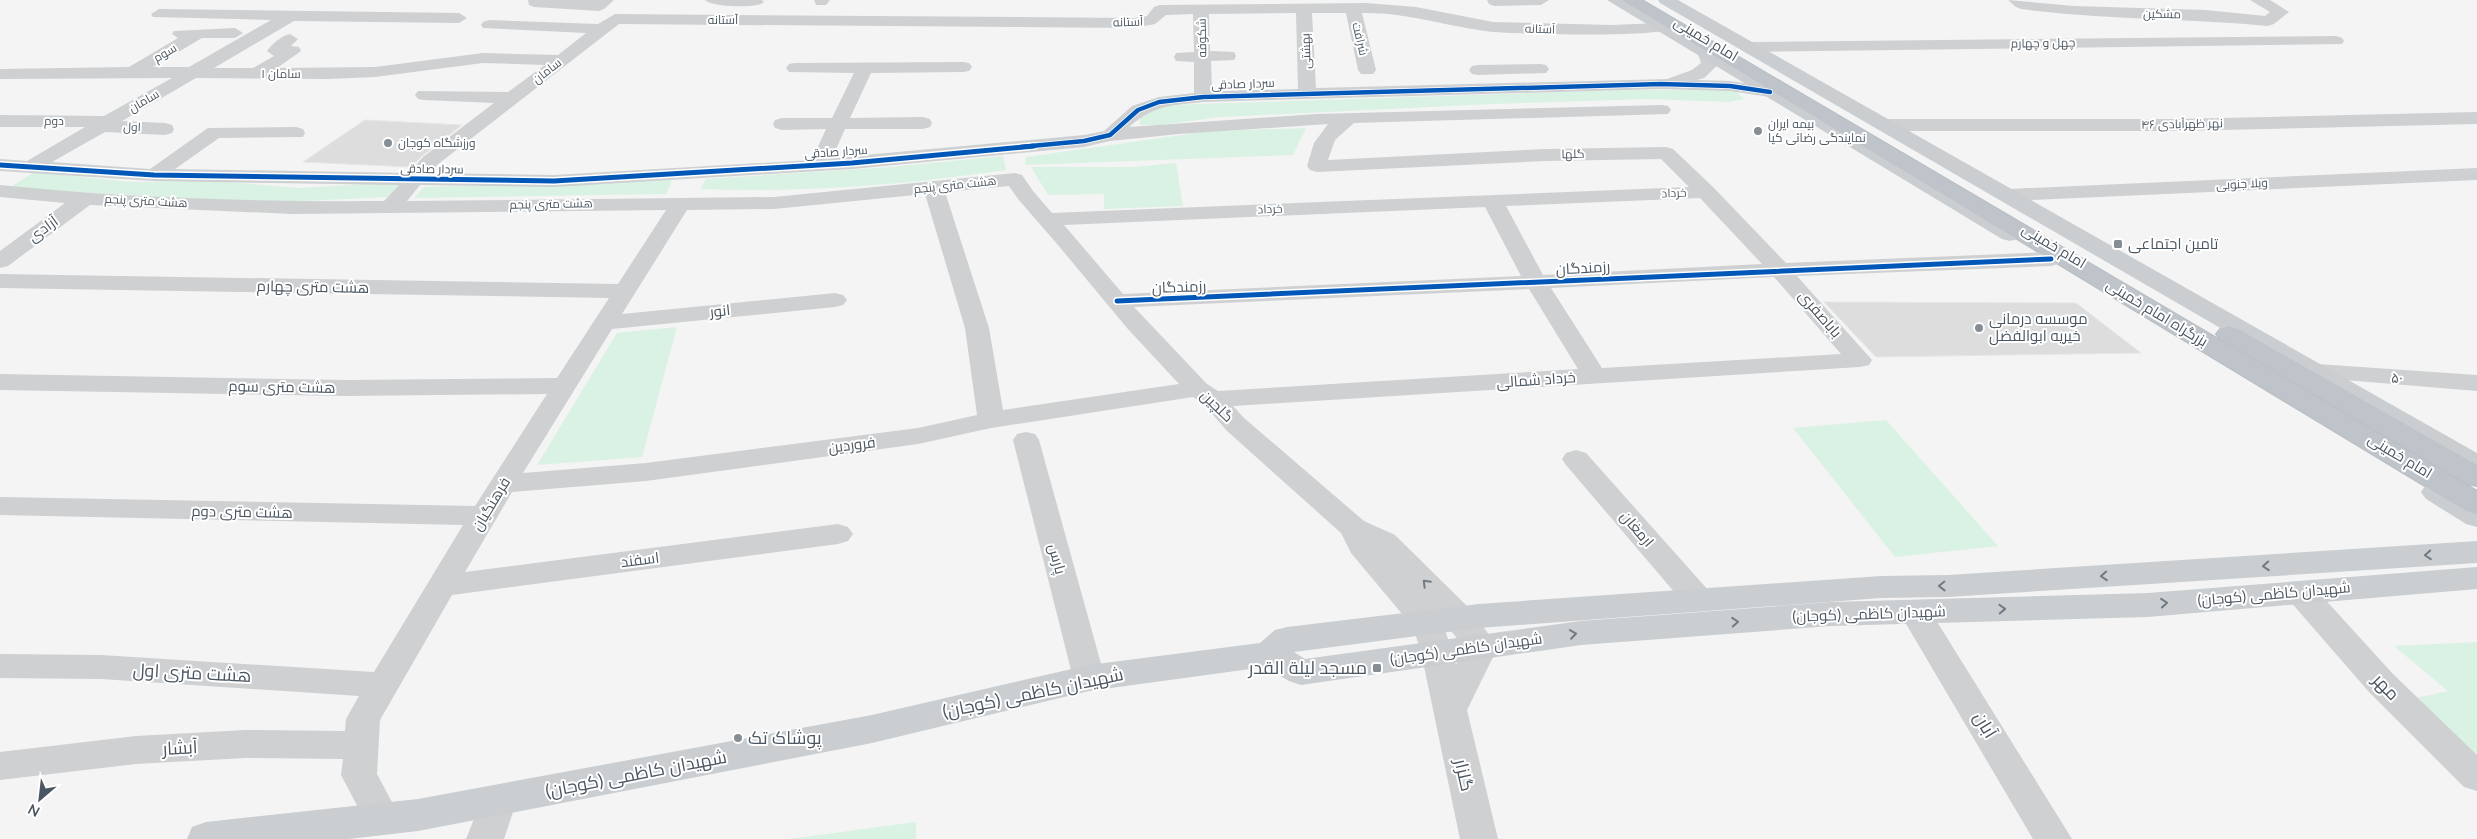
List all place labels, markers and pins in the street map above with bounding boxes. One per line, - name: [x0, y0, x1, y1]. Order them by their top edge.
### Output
- place label: بیمه ایران نمایندگی رضائی کيا: [1768, 116, 1866, 145]
- marker: بیمه ایران نمایندگی رضائی کيا: [1752, 125, 1764, 137]
- place label: ورزشگاه کوجان: [398, 135, 476, 150]
- marker: ورزشگاه کوجان: [382, 137, 394, 149]
- place label: تامین اجتماعی: [2128, 234, 2218, 254]
- marker: تامین اجتماعی: [2112, 238, 2124, 250]
- place label: موسسه درمانی خیریه ابوالفضل: [1989, 309, 2088, 346]
- marker: موسسه درمانی خیریه ابوالفضل: [1973, 322, 1985, 334]
- place label: مسجد لیلة القدر: [1247, 656, 1367, 679]
- marker: مسجد لیلة القدر: [1371, 662, 1383, 674]
- place label: پوشاک تک: [748, 726, 822, 750]
- marker: پوشاک تک: [732, 732, 744, 744]

